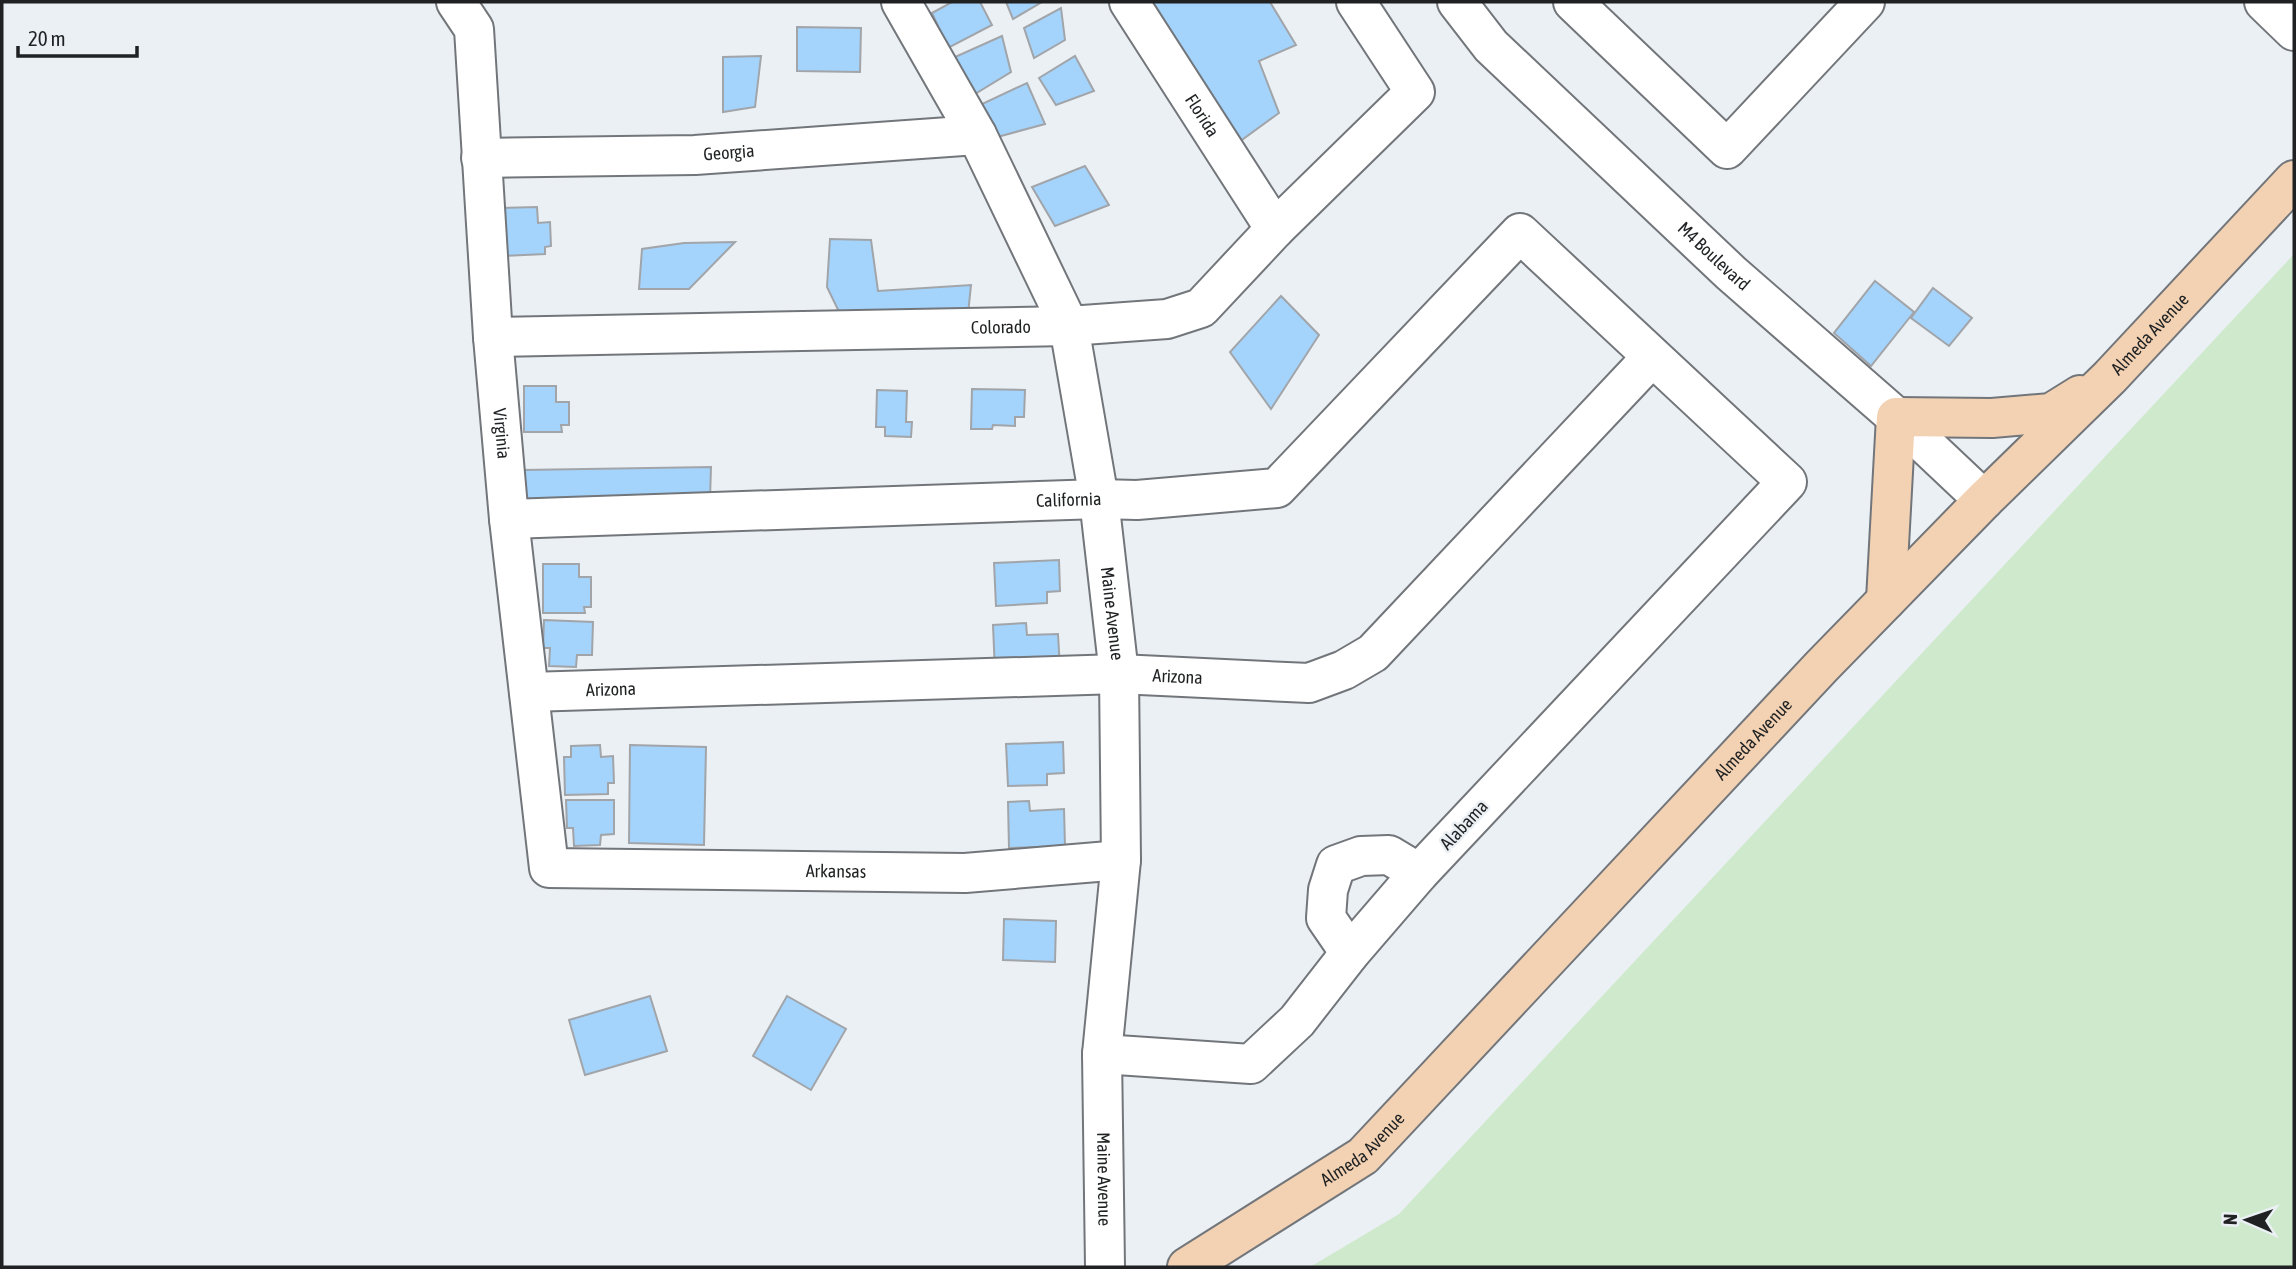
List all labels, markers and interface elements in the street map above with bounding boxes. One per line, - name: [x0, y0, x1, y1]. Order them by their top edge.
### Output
- scale bar: [18, 14, 136, 58]
- text: 20 m: [28, 26, 66, 50]
- street label: Florida: [1181, 90, 1224, 141]
- street label: Georgia: [703, 140, 755, 164]
- street label: M4 Boulevard: [1674, 217, 1754, 295]
- street label: Almeda Avenue: [2106, 289, 2193, 379]
- street label: Colorado: [971, 316, 1031, 338]
- street label: Virginia: [489, 407, 515, 460]
- street label: California: [1036, 488, 1102, 511]
- street label: Maine Avenue: [1097, 566, 1128, 661]
- street label: Arizona: [1152, 665, 1203, 688]
- street label: Arizona: [586, 678, 636, 700]
- street label: Almeda Avenue: [1710, 694, 1796, 784]
- street label: Alabama: [1435, 795, 1492, 854]
- street label: Arkansas: [806, 860, 866, 882]
- street label: Almeda Avenue: [1316, 1108, 1409, 1190]
- street label: Maine Avenue: [1093, 1132, 1115, 1226]
- north arrow: [2212, 1185, 2282, 1255]
- text: N: [2219, 1213, 2241, 1225]

